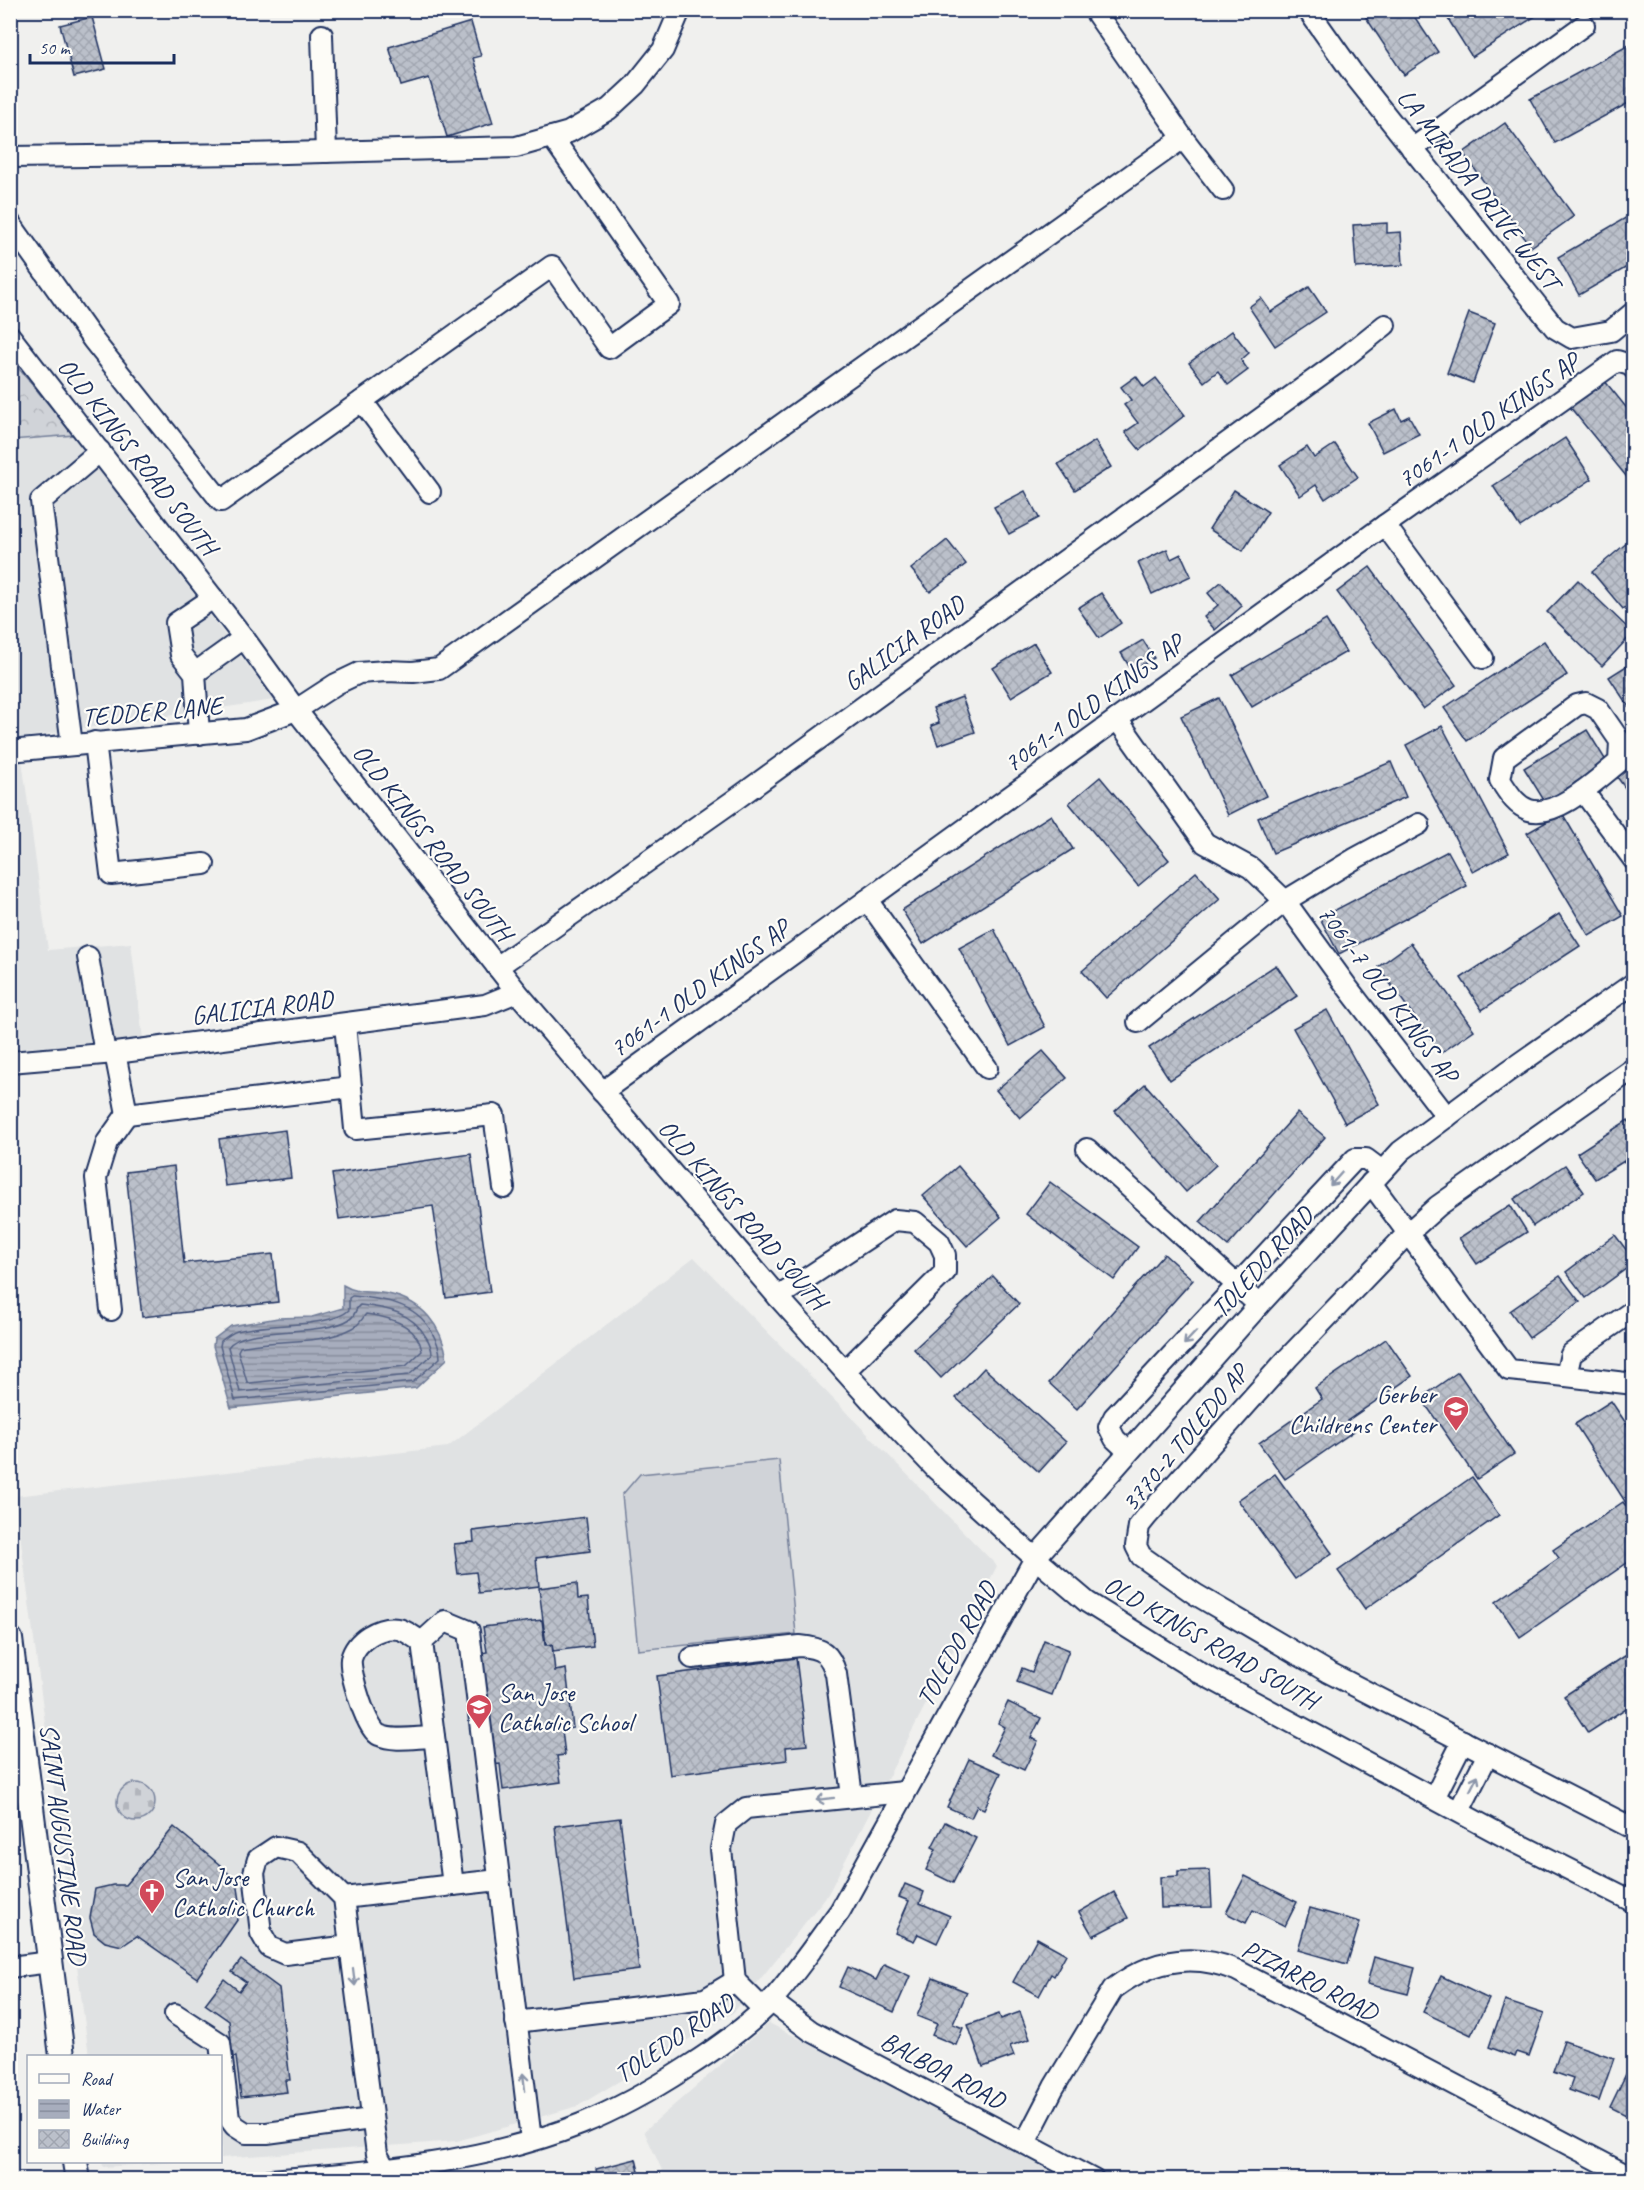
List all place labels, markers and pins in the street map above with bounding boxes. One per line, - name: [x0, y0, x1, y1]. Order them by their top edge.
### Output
- place label: Gerber Childrens Center: [1289, 1378, 1439, 1441]
- school or university icon: Gerber Childrens Center: [1441, 1394, 1471, 1432]
- place label: San Jose Catholic School: [498, 1676, 637, 1739]
- school or university icon: San Jose Catholic School: [464, 1692, 494, 1730]
- place label: San Jose Catholic Church: [172, 1861, 315, 1924]
- church icon: San Jose Catholic Church: [137, 1877, 167, 1915]

